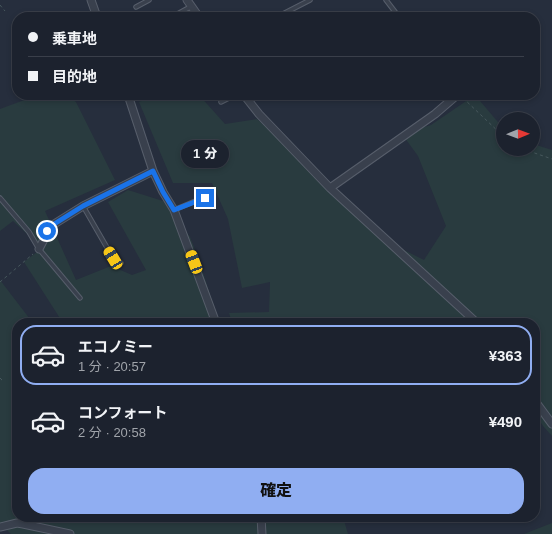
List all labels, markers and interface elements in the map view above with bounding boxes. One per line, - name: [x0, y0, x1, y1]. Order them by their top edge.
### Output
- text: 乗車地: [52, 30, 97, 47]
- text: 目的地: [52, 68, 97, 85]
- north arrow: [496, 112, 540, 156]
- map controls: [496, 112, 540, 156]
- callout: 1 分: [181, 140, 229, 168]
- text: 1 分: [193, 146, 217, 161]
- route end: [196, 189, 214, 207]
- route start: [38, 222, 56, 240]
- car: [102, 245, 124, 271]
- car: [184, 249, 204, 275]
- icon: car: [30, 337, 66, 373]
- text: エコノミー: [78, 338, 153, 355]
- text: ¥363: [489, 347, 522, 364]
- text: 1 分 · 20:57: [78, 359, 146, 374]
- icon: car: [30, 403, 66, 439]
- text: コンフォート: [78, 404, 168, 421]
- text: ¥490: [489, 413, 522, 430]
- text: 2 分 · 20:58: [78, 425, 146, 440]
- button: 確定: [28, 468, 524, 514]

